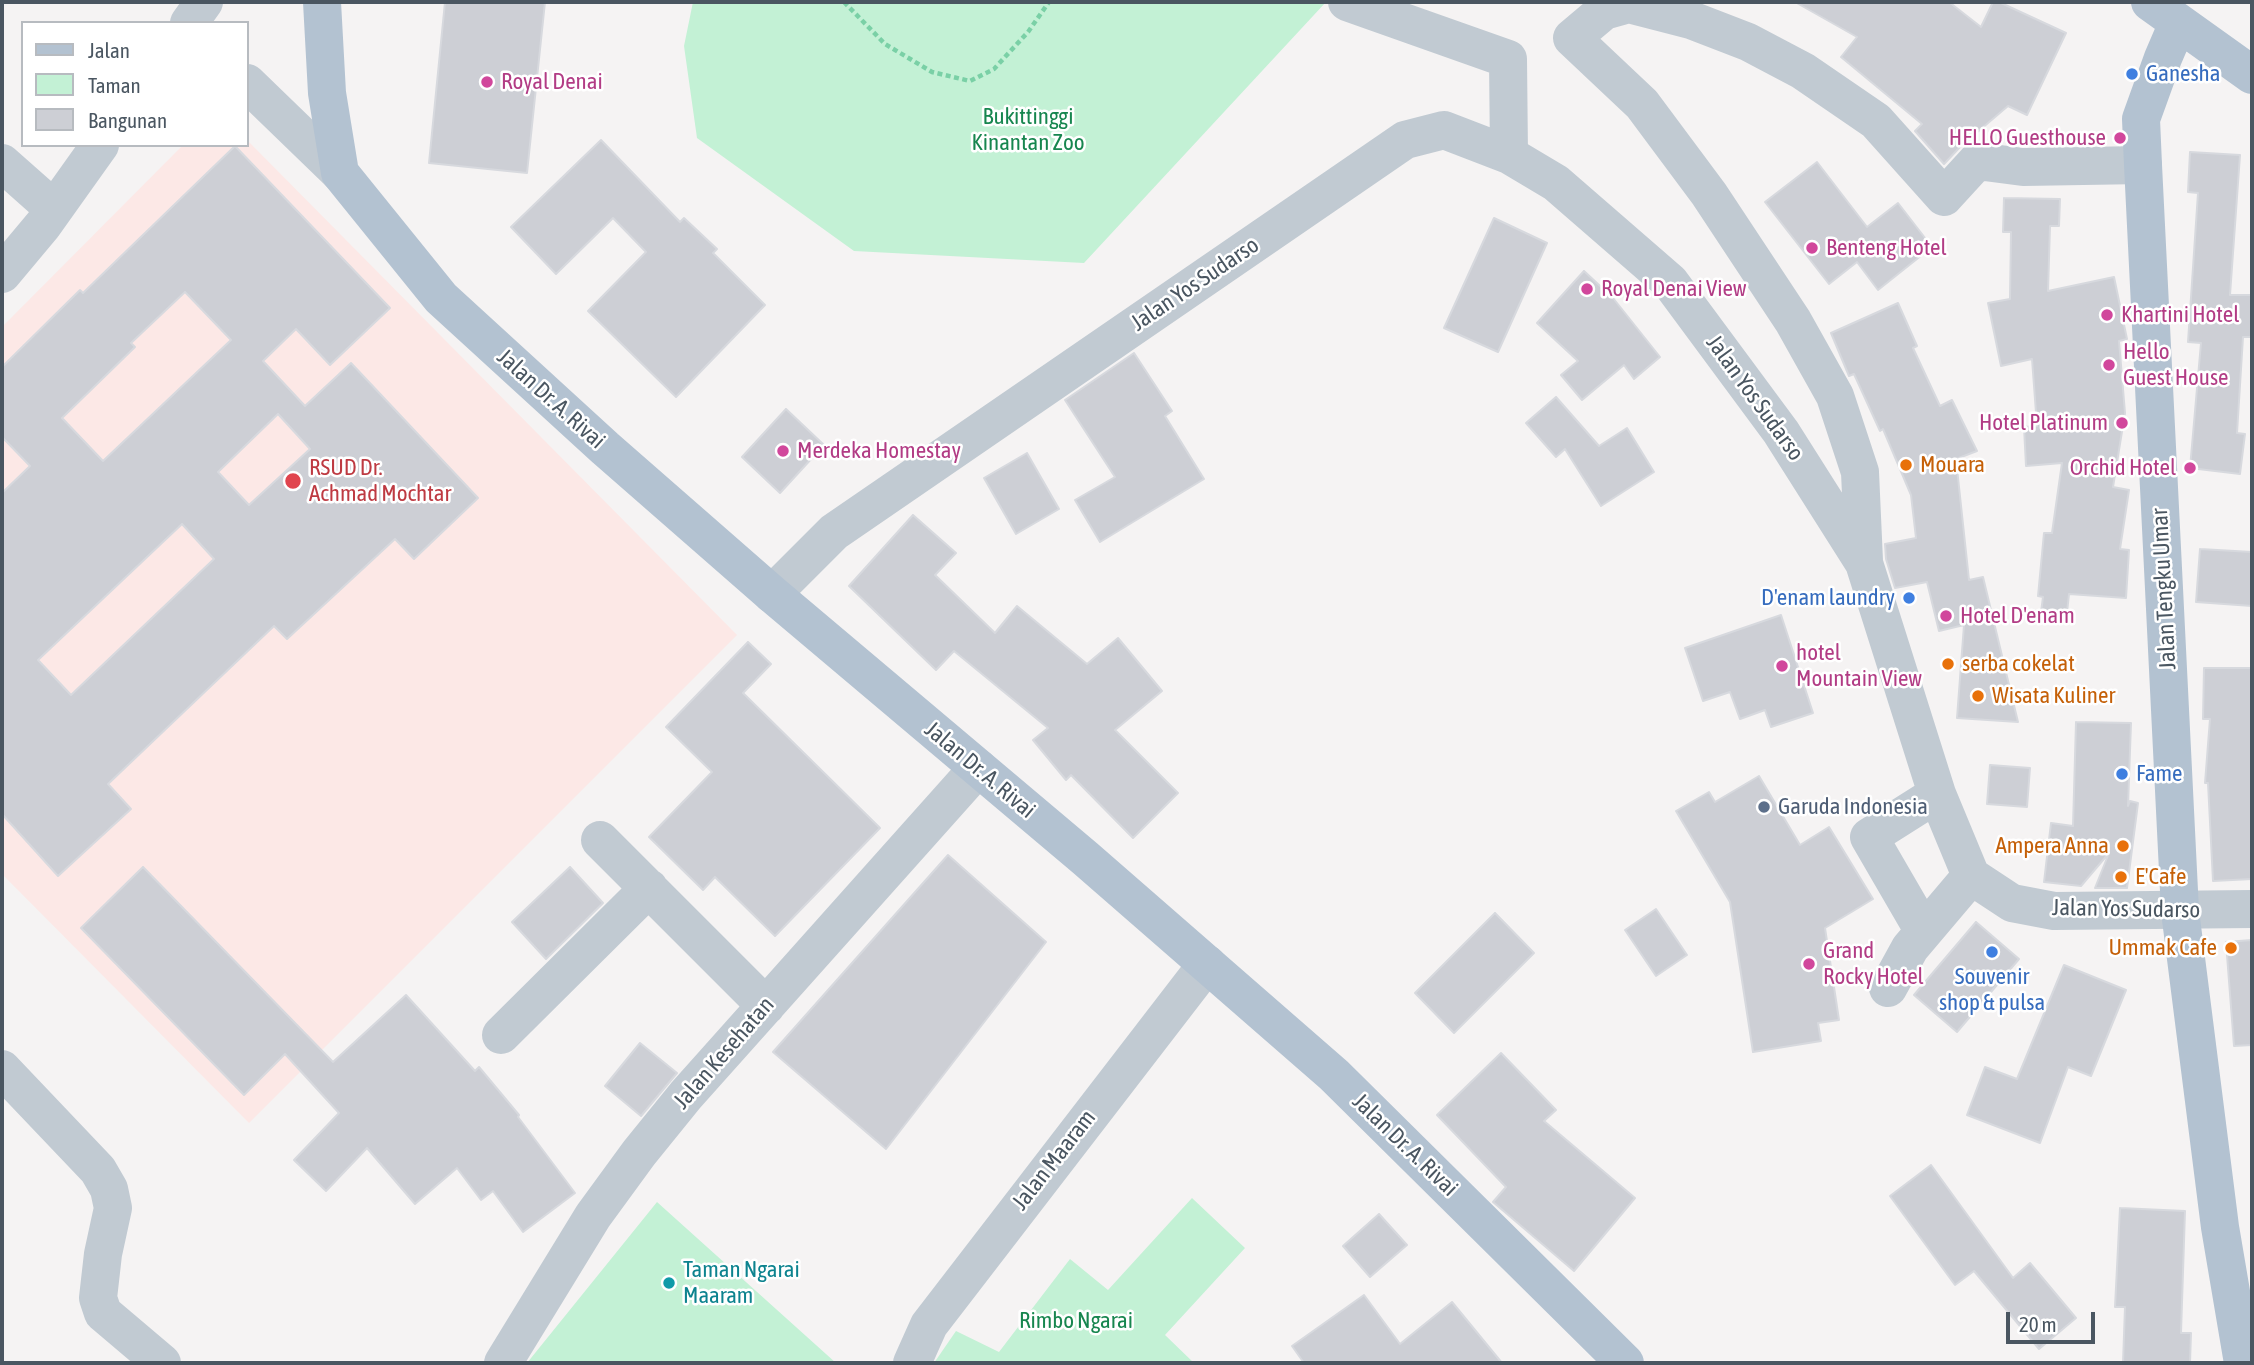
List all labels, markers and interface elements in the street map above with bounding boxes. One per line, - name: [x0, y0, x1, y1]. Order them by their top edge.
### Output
- legend: [21, 21, 248, 147]
- text: Jalan: [88, 38, 130, 62]
- place label: Ganesha: [2146, 60, 2220, 88]
- marker: Ganesha: [2124, 66, 2140, 82]
- place label: Royal Denai: [501, 68, 603, 96]
- text: Taman: [88, 73, 141, 97]
- marker: Royal Denai: [479, 74, 495, 90]
- park label: Bukittinggi Kinantan Zoo: [971, 103, 1085, 157]
- text: Bangunan: [88, 108, 167, 132]
- place label: HELLO Guesthouse: [1949, 124, 2106, 152]
- marker: HELLO Guesthouse: [2112, 130, 2128, 146]
- street label: Jalan Yos Sudarso: [1126, 231, 1264, 337]
- place label: Benteng Hotel: [1826, 234, 1947, 262]
- marker: Benteng Hotel: [1804, 240, 1820, 256]
- place label: Royal Denai View: [1601, 275, 1746, 303]
- marker: Royal Denai View: [1579, 281, 1595, 297]
- place label: Khartini Hotel: [2121, 301, 2239, 329]
- marker: Khartini Hotel: [2099, 307, 2115, 323]
- street label: Jalan Yos Sudarso: [1700, 330, 1810, 466]
- place label: Hello Guest House: [2123, 338, 2228, 392]
- street label: Jalan Dr. A. Rivai: [491, 343, 611, 455]
- marker: Hello Guest House: [2101, 357, 2117, 373]
- place label: Hotel Platinum: [1979, 409, 2108, 437]
- marker: Hotel Platinum: [2114, 415, 2130, 431]
- place label: Merdeka Homestay: [797, 437, 961, 465]
- marker: Merdeka Homestay: [775, 443, 791, 459]
- place label: Mouara: [1920, 451, 1985, 479]
- place label: RSUD Dr. Achmad Mochtar: [309, 454, 451, 508]
- place label: Orchid Hotel: [2070, 454, 2176, 482]
- marker: Mouara: [1898, 457, 1914, 473]
- marker: Orchid Hotel: [2182, 460, 2198, 476]
- marker: RSUD Dr. Achmad Mochtar: [283, 471, 303, 491]
- street label: Jalan Tengku Umar: [2146, 508, 2182, 670]
- place label: D'enam laundry: [1761, 584, 1895, 612]
- marker: D'enam laundry: [1901, 590, 1917, 606]
- place label: Hotel D'enam: [1960, 602, 2075, 630]
- marker: Hotel D'enam: [1938, 608, 1954, 624]
- place label: hotel Mountain View: [1796, 639, 1922, 693]
- place label: serba cokelat: [1962, 650, 2075, 678]
- marker: serba cokelat: [1940, 656, 1956, 672]
- marker: hotel Mountain View: [1774, 658, 1790, 674]
- place label: Wisata Kuliner: [1992, 682, 2115, 710]
- marker: Wisata Kuliner: [1970, 688, 1986, 704]
- street label: Jalan Dr. A. Rivai: [919, 716, 1041, 824]
- place label: Fame: [2136, 760, 2183, 788]
- marker: Fame: [2114, 766, 2130, 782]
- place label: Garuda Indonesia: [1778, 793, 1928, 821]
- marker: Garuda Indonesia: [1756, 799, 1772, 815]
- place label: Ampera Anna: [1995, 832, 2109, 860]
- marker: Ampera Anna: [2115, 838, 2131, 854]
- place label: E'Cafe: [2135, 863, 2186, 891]
- marker: E'Cafe: [2113, 869, 2129, 885]
- street label: Jalan Yos Sudarso: [2052, 894, 2200, 924]
- place label: Ummak Cafe: [2109, 934, 2217, 962]
- place label: Grand Rocky Hotel: [1823, 937, 1924, 991]
- marker: Ummak Cafe: [2223, 940, 2239, 956]
- marker: Souvenir shop & pulsa: [1984, 944, 2000, 960]
- marker: Grand Rocky Hotel: [1801, 956, 1817, 972]
- place label: Souvenir shop & pulsa: [1939, 963, 2045, 1017]
- street label: Jalan Kesehatan: [668, 991, 780, 1115]
- street label: Jalan Dr. A. Rivai: [1347, 1088, 1463, 1202]
- street label: Jalan Maaram: [1006, 1104, 1102, 1216]
- place label: Taman Ngarai Maaram: [683, 1256, 800, 1310]
- marker: Taman Ngarai Maaram: [661, 1275, 677, 1291]
- scale bar: [2009, 1298, 2098, 1342]
- park label: Rimbo Ngarai: [1019, 1307, 1133, 1335]
- text: 20 m: [2019, 1312, 2057, 1336]

